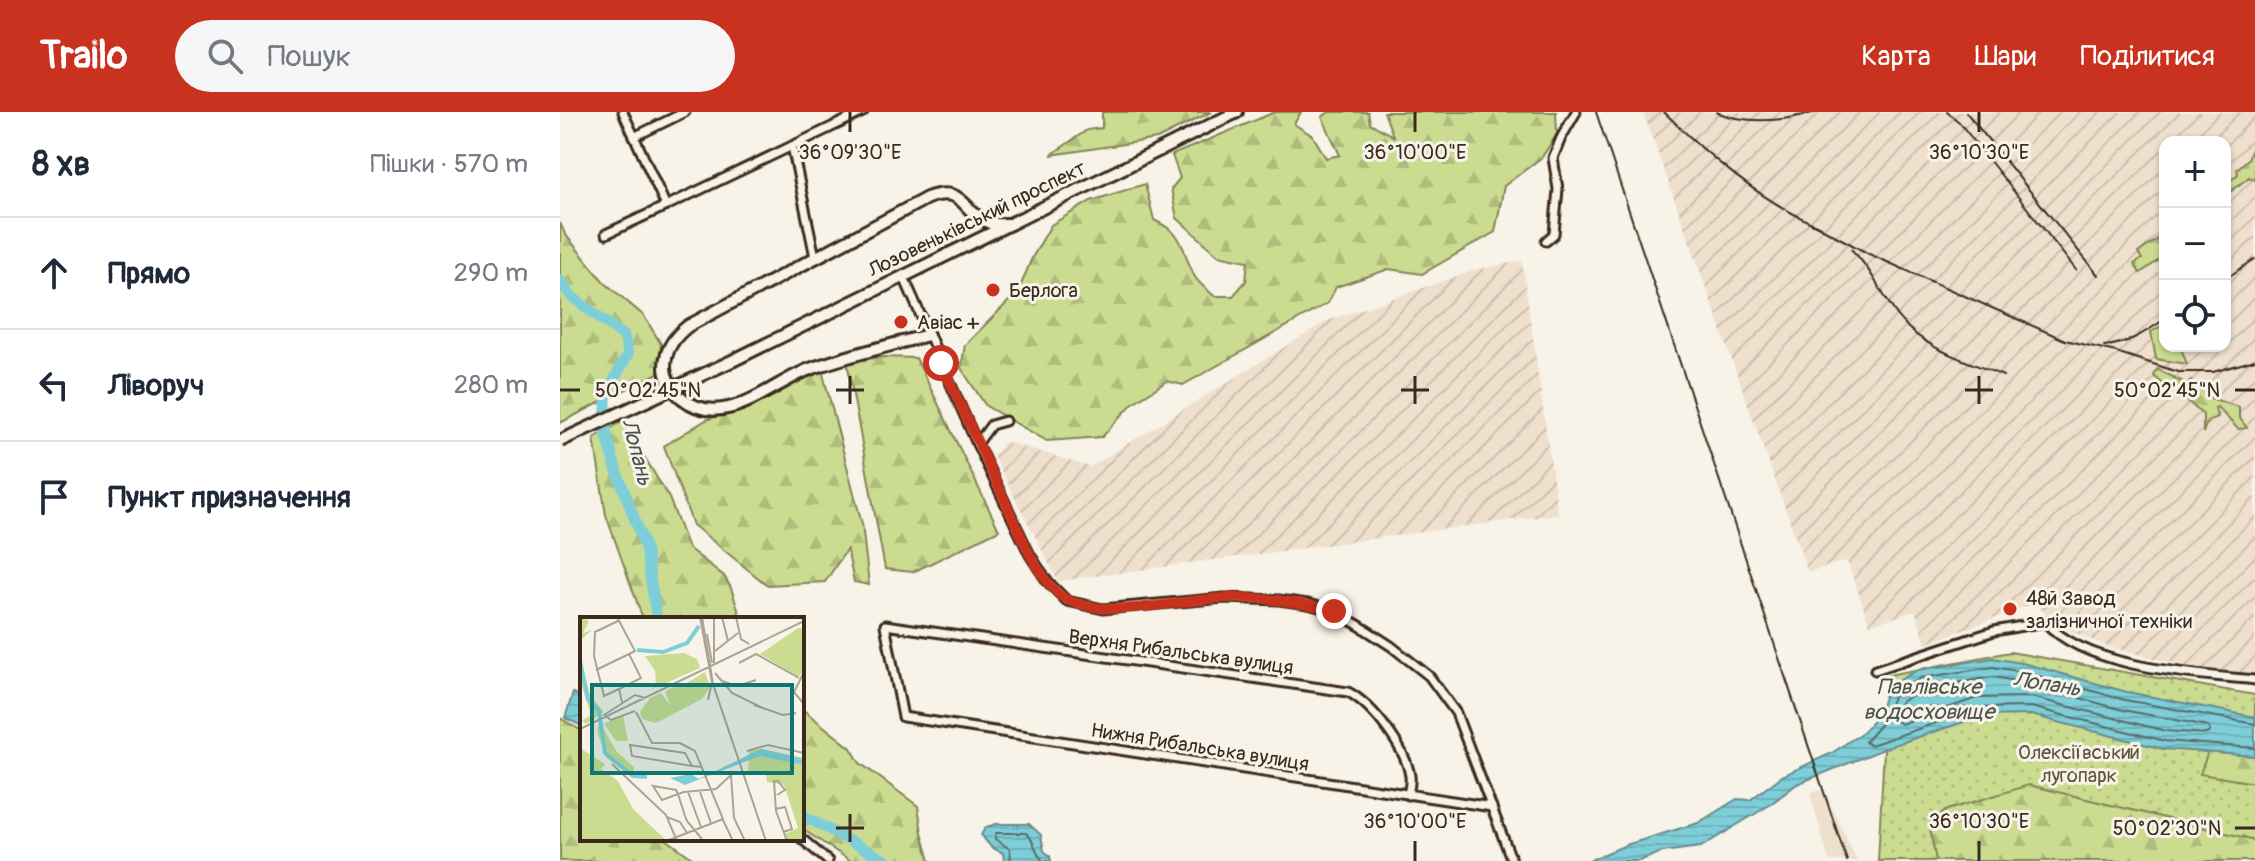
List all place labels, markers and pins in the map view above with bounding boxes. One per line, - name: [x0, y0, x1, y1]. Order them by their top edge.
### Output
- place label: Берлога: [1009, 278, 1078, 303]
- marker: Берлога: [984, 281, 1002, 299]
- place label: Авiас +: [917, 310, 979, 335]
- marker: Авiас +: [892, 313, 910, 331]
- place label: 48й Завод залізничної техніки: [2026, 586, 2192, 634]
- marker: 48й Завод залізничної техніки: [2001, 600, 2019, 618]

